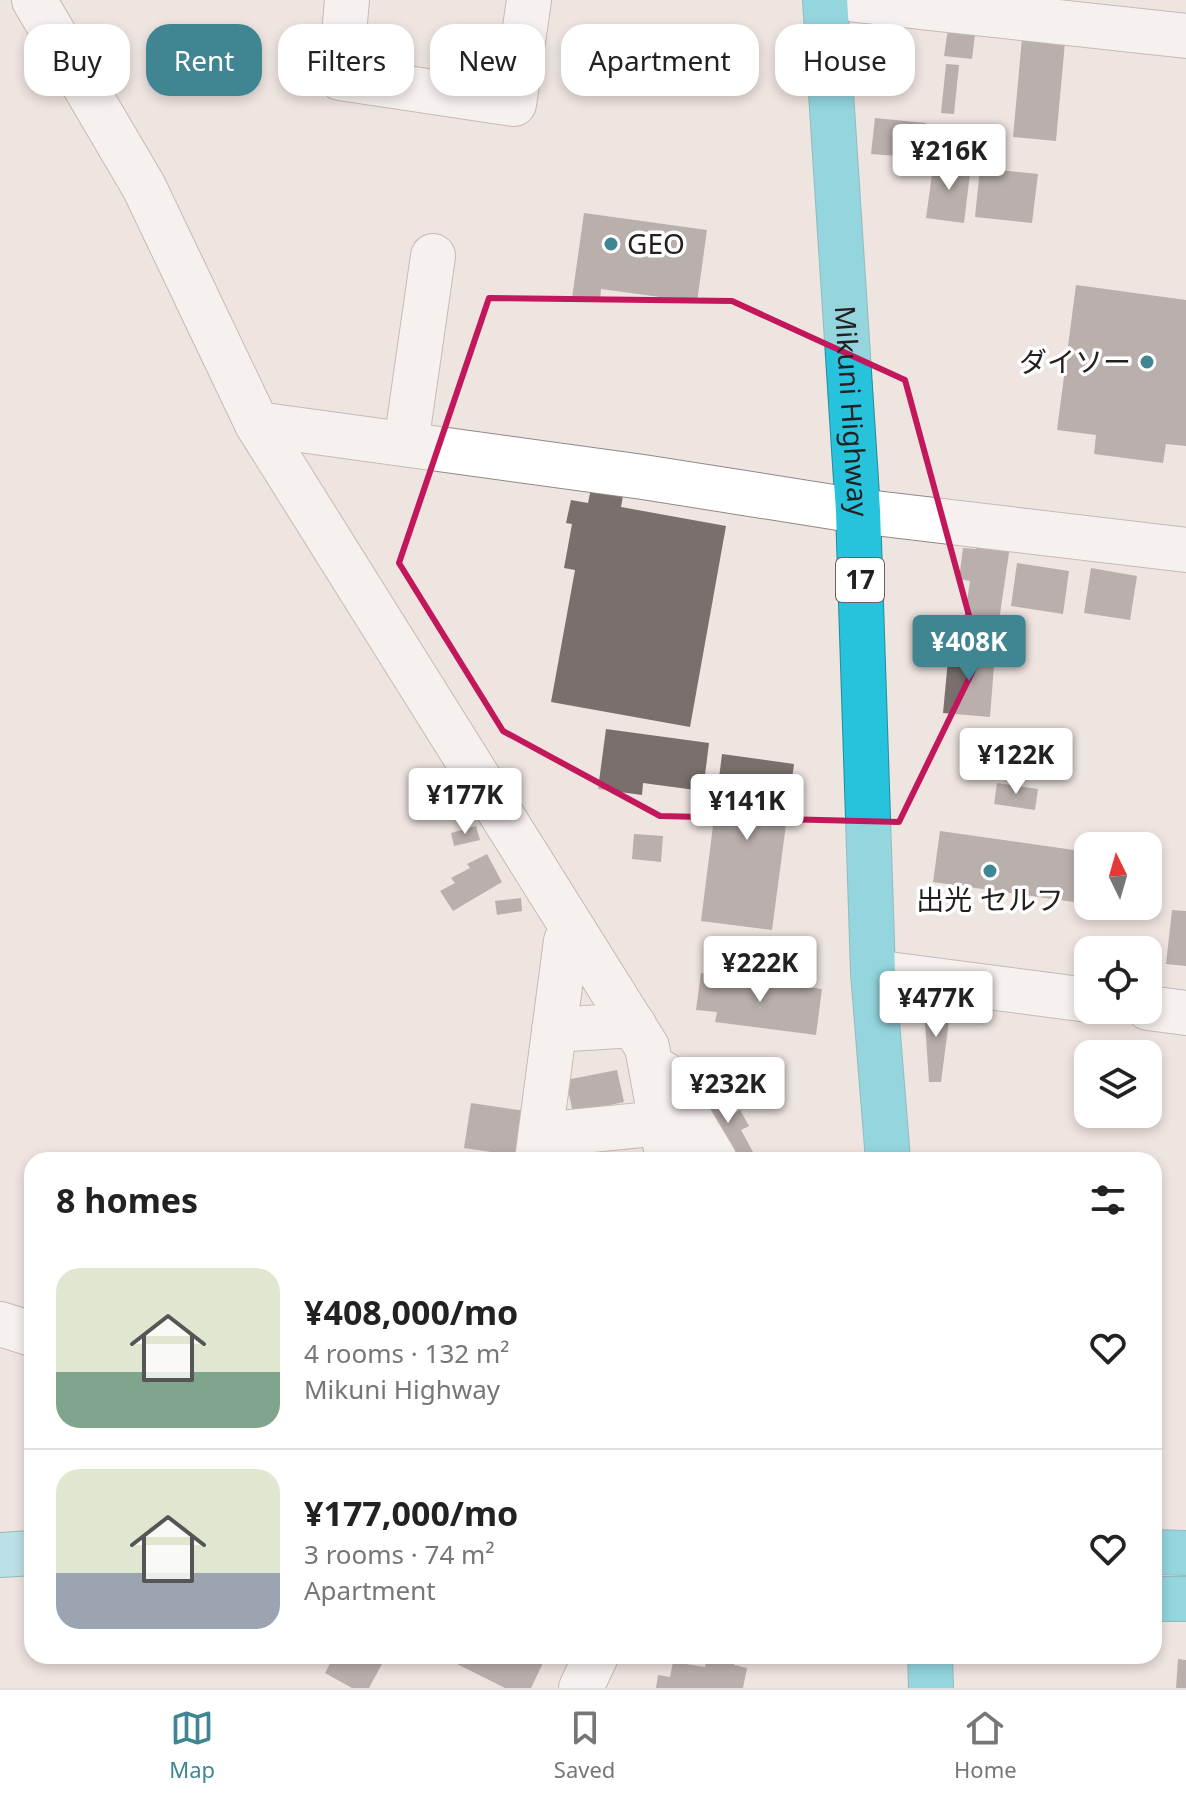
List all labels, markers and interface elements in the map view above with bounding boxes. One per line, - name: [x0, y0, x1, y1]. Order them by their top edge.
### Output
- chip: Buy: [24, 24, 130, 96]
- chip: Rent: [146, 24, 262, 96]
- chip: Filters: [278, 24, 414, 96]
- chip: New: [430, 24, 545, 96]
- chip: Apartment: [561, 24, 759, 96]
- chip: House: [775, 24, 915, 96]
- pin: ¥216K: [893, 124, 1005, 192]
- text: ¥216K: [911, 132, 987, 168]
- place label: GEO: [627, 224, 685, 262]
- marker: GEO: [602, 235, 620, 253]
- street label: Mikuni Highway: [827, 304, 878, 518]
- place label: ダイソー: [1019, 342, 1131, 380]
- marker: ダイソー: [1138, 353, 1156, 371]
- road number: 17: [836, 558, 884, 602]
- pin: ¥408K: [913, 615, 1025, 683]
- text: ¥408K: [931, 623, 1007, 659]
- pin: ¥122K: [960, 728, 1072, 796]
- text: ¥122K: [978, 736, 1054, 772]
- pin: ¥177K: [409, 768, 521, 836]
- pin: ¥141K: [691, 774, 803, 842]
- text: ¥177K: [427, 776, 503, 812]
- text: ¥141K: [709, 782, 785, 818]
- north arrow: [1074, 832, 1162, 920]
- map controls: [1074, 832, 1162, 1128]
- marker: 出光 セルフ: [981, 862, 999, 880]
- place label: 出光 セルフ: [916, 880, 1064, 918]
- pin: ¥222K: [704, 936, 816, 1004]
- button: locate: [1074, 936, 1162, 1024]
- text: ¥222K: [722, 944, 798, 980]
- pin: ¥477K: [880, 971, 992, 1039]
- text: ¥477K: [898, 979, 974, 1015]
- button: layers: [1074, 1040, 1162, 1128]
- pin: ¥232K: [672, 1057, 784, 1125]
- text: ¥232K: [690, 1065, 766, 1101]
- text: 8 homes: [56, 1177, 198, 1223]
- icon: filters: [1086, 1178, 1130, 1222]
- text: ¥408,000/mo: [304, 1289, 518, 1335]
- icon: home: [120, 1300, 216, 1396]
- icon: heart: [1086, 1326, 1130, 1370]
- text: 4 rooms · 132 m²: [304, 1335, 509, 1371]
- text: Mikuni Highway: [304, 1371, 500, 1407]
- text: ¥177,000/mo: [304, 1490, 518, 1536]
- icon: home: [120, 1501, 216, 1597]
- icon: heart: [1086, 1527, 1130, 1571]
- text: 3 rooms · 74 m²: [304, 1536, 494, 1572]
- text: Apartment: [304, 1572, 436, 1608]
- tab: Map: [169, 1706, 215, 1784]
- tab: Saved: [554, 1706, 615, 1784]
- tab: Home: [954, 1706, 1017, 1784]

